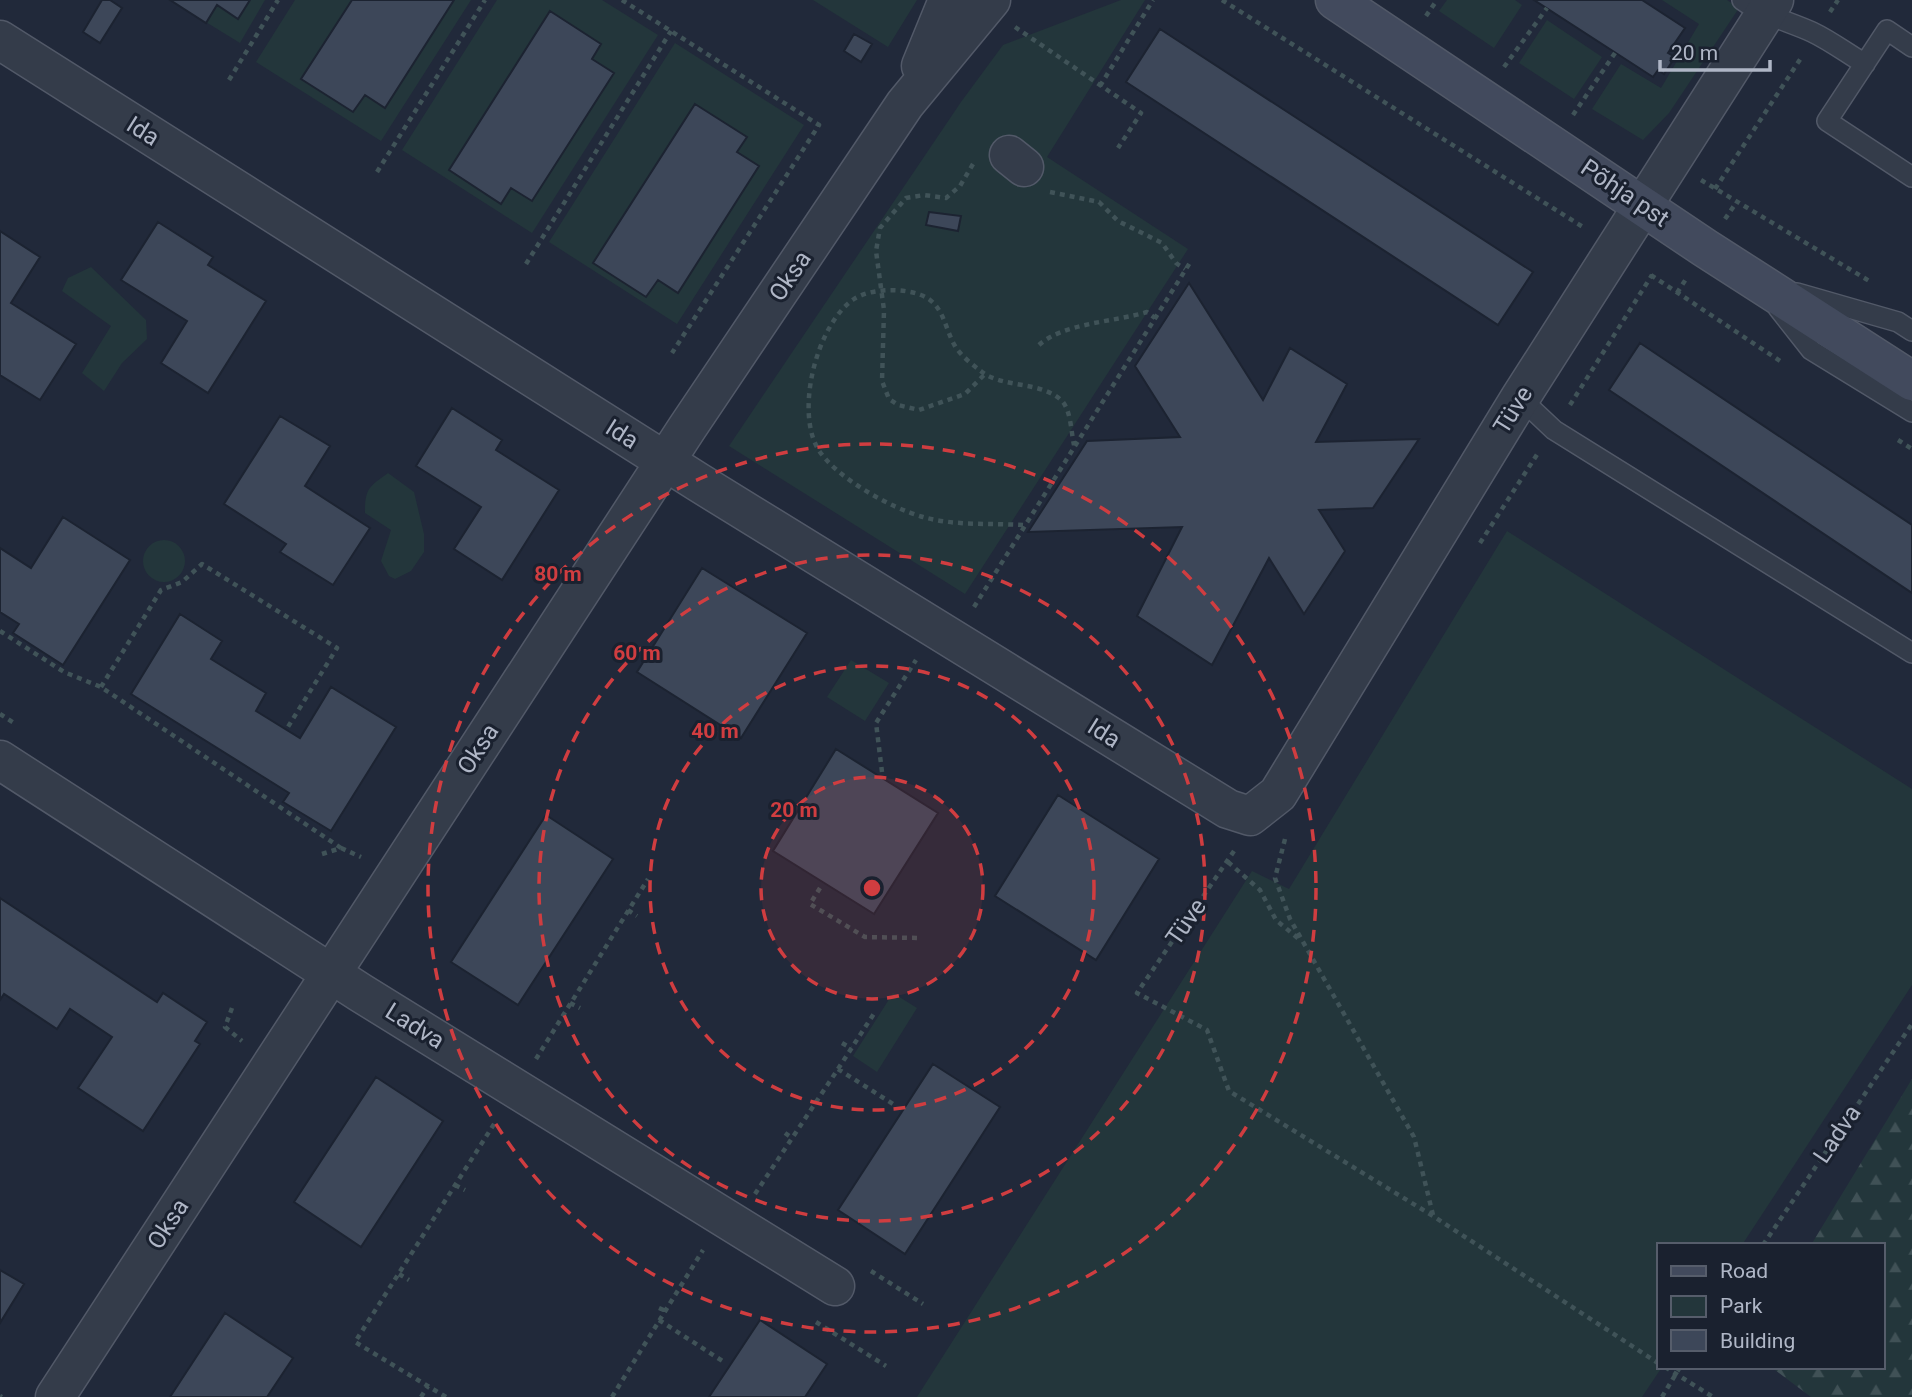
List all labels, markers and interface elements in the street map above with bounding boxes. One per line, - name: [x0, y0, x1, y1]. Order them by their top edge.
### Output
- scale bar: [1660, 28, 1770, 72]
- text: 20 m: [1671, 41, 1718, 65]
- street label: Ida: [122, 110, 164, 152]
- street label: Põhja pst: [1576, 153, 1675, 233]
- street label: Oksa: [763, 246, 817, 306]
- street label: Tüve: [1488, 381, 1538, 439]
- street label: Ida: [601, 413, 643, 455]
- text: 80 m: [534, 562, 582, 586]
- text: 60 m: [613, 641, 661, 665]
- street label: Ida: [1083, 712, 1125, 754]
- street label: Oksa: [452, 719, 504, 779]
- text: 40 m: [691, 719, 739, 743]
- text: 20 m: [770, 798, 818, 822]
- centre of rings: [860, 876, 884, 900]
- street label: Tüve: [1160, 893, 1212, 951]
- street label: Ladva: [380, 997, 450, 1055]
- street label: Ladva: [1807, 1100, 1867, 1168]
- street label: Oksa: [142, 1194, 194, 1254]
- legend: [1657, 1243, 1884, 1369]
- text: Road: [1720, 1259, 1768, 1283]
- text: Park: [1720, 1294, 1763, 1318]
- text: Building: [1720, 1329, 1795, 1353]

